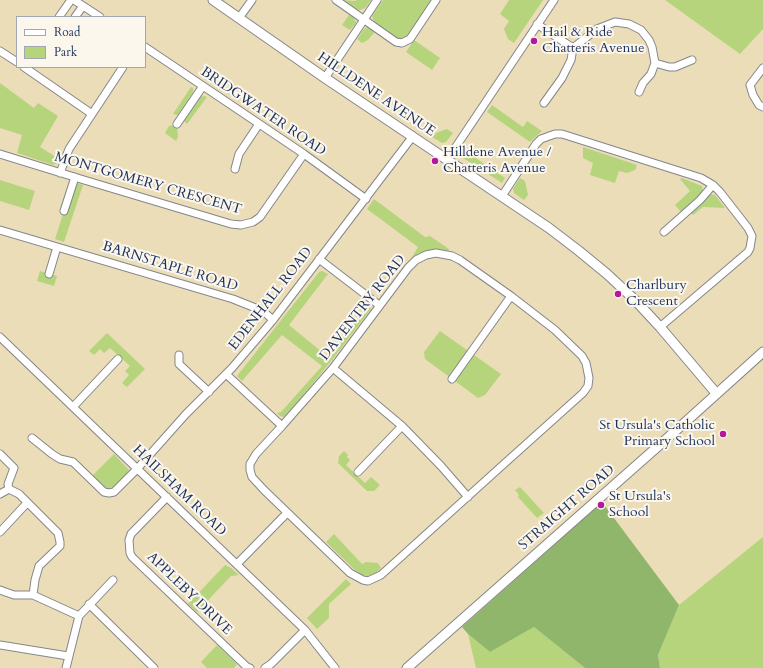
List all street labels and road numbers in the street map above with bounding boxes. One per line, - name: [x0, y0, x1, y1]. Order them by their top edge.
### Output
- street label: HILLDENE AVENUE: [314, 49, 438, 141]
- street label: BRIDGWATER ROAD: [197, 64, 329, 160]
- street label: MONTGOMERY CRESCENT: [52, 149, 244, 219]
- street label: BARNSTAPLE ROAD: [100, 238, 240, 296]
- street label: EDENHALL ROAD: [226, 244, 316, 354]
- street label: DAVENTRY ROAD: [317, 252, 409, 364]
- street label: HAILSHAM ROAD: [129, 442, 229, 540]
- street label: STRAIGHT ROAD: [516, 462, 618, 554]
- street label: APPLEBY DRIVE: [143, 549, 235, 639]

